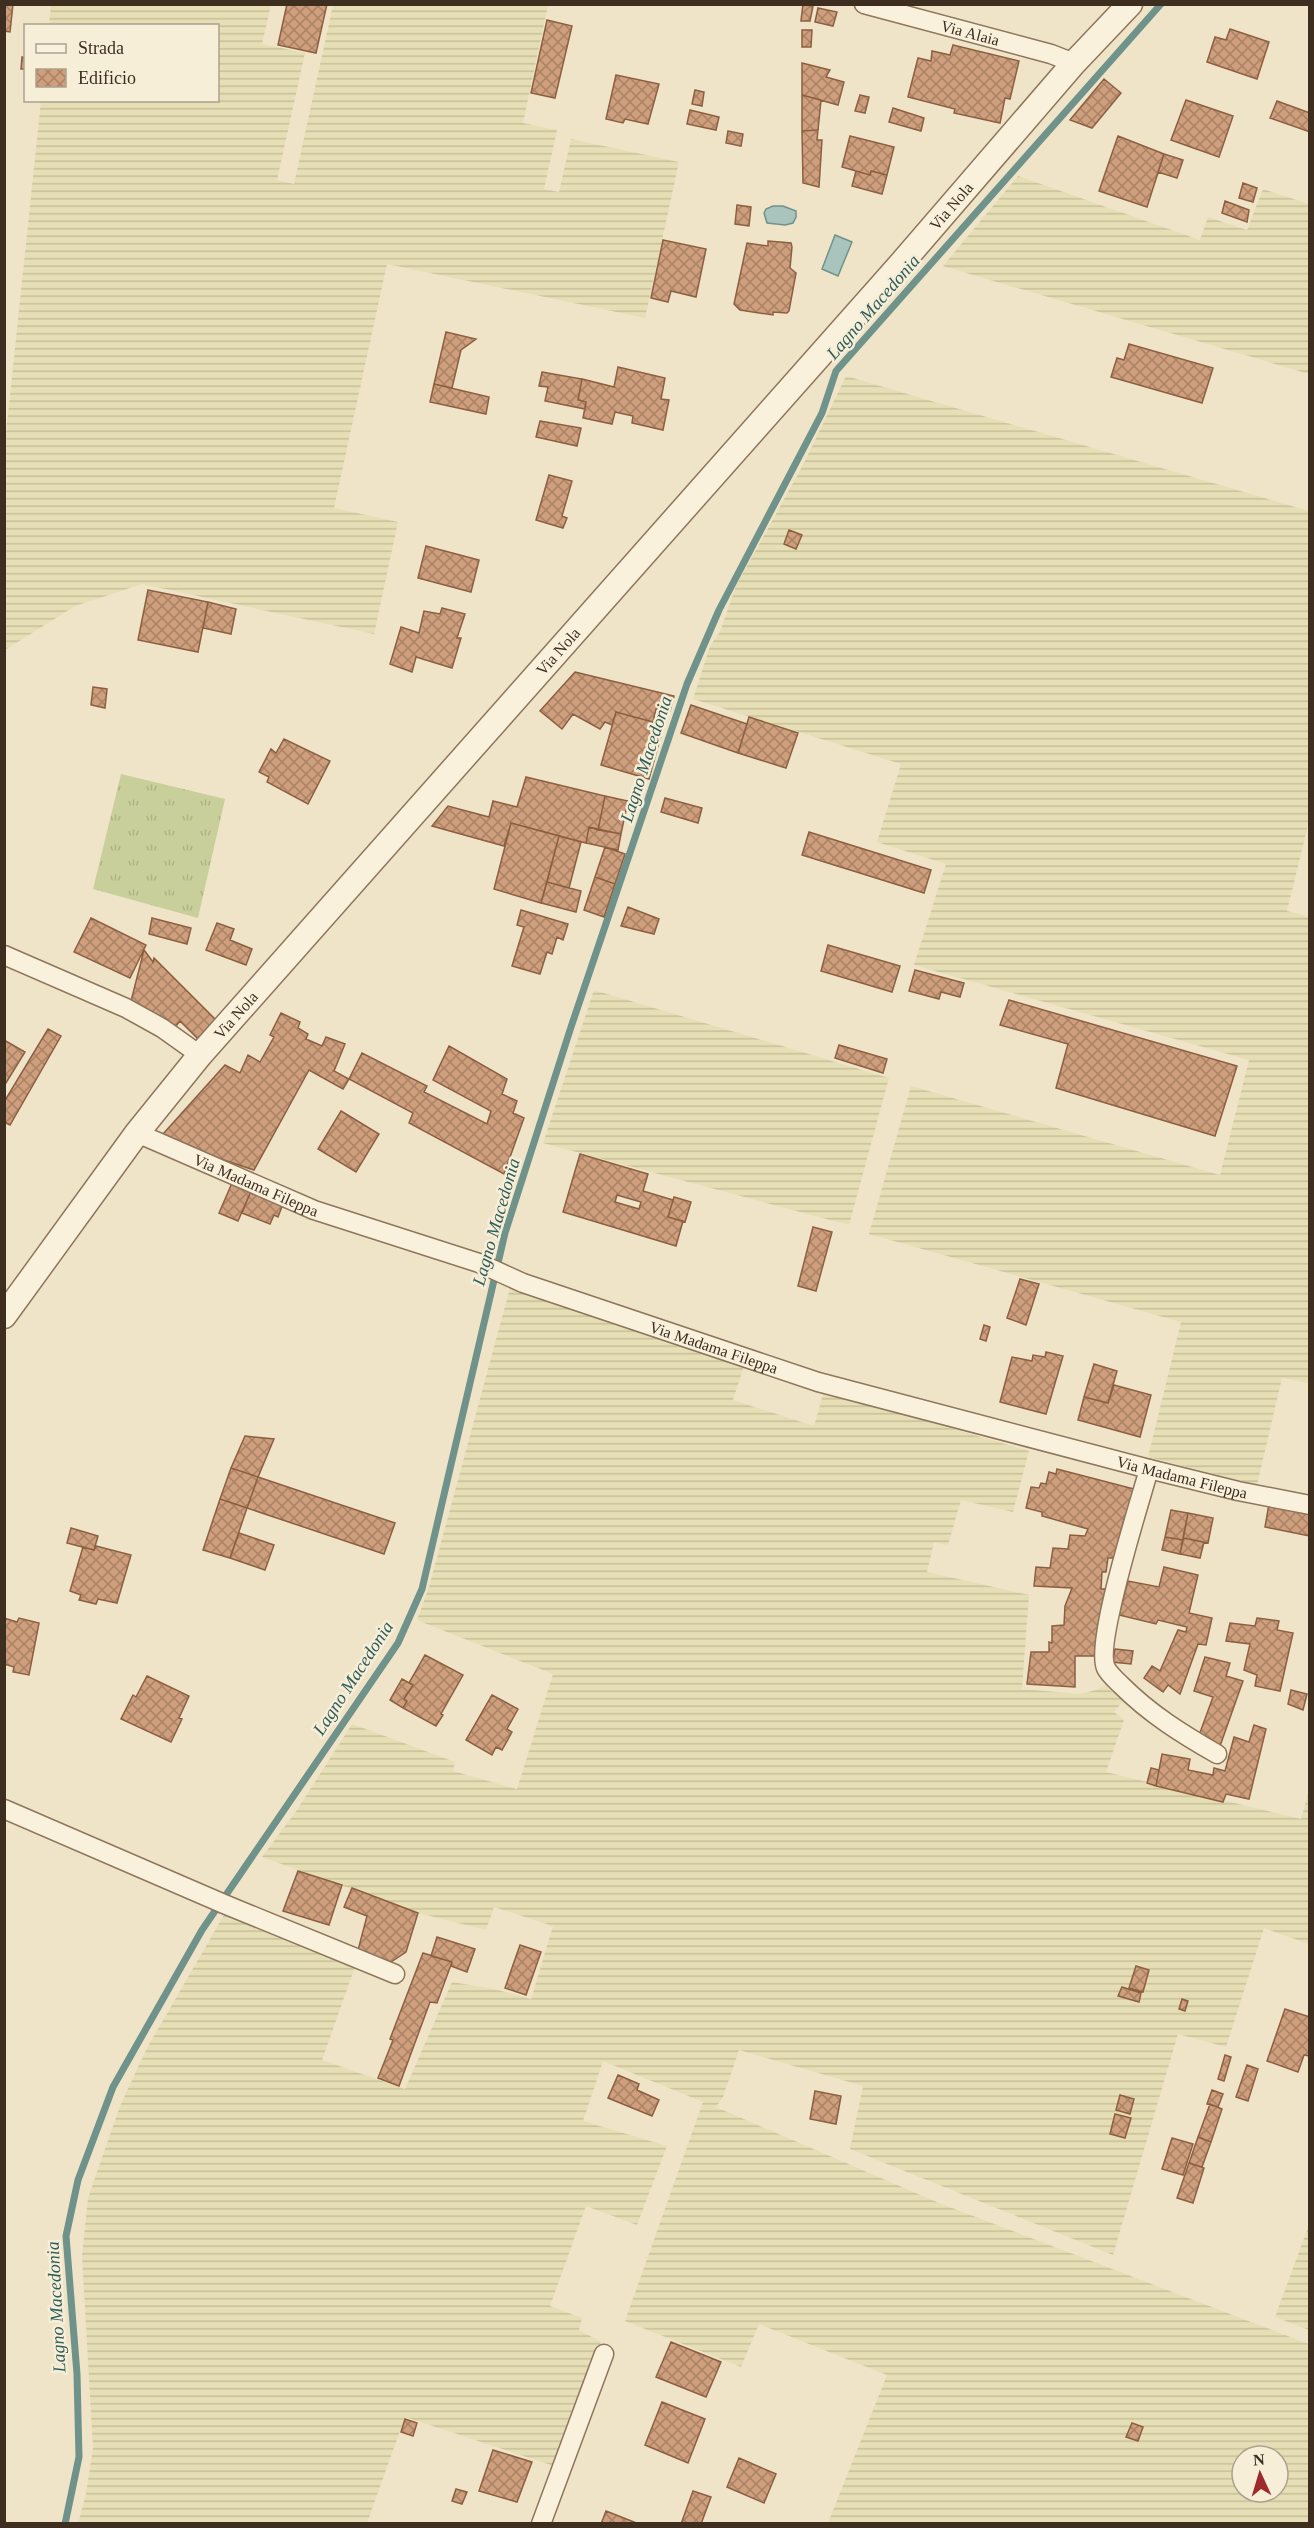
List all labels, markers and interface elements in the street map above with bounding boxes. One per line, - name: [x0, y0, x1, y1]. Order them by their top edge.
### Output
- street label: Via Alaia: [939, 16, 1001, 48]
- legend: [24, 24, 219, 102]
- text: Strada: [78, 38, 124, 58]
- text: Edificio: [78, 68, 136, 88]
- street label: Via Nola: [926, 179, 976, 233]
- water label: Lagno Macedonia: [822, 251, 924, 364]
- street label: Via Nola: [532, 624, 583, 678]
- water label: Lagno Macedonia: [616, 693, 676, 826]
- street label: Via Nola: [210, 988, 261, 1042]
- street label: Via Madama Fileppa: [191, 1150, 320, 1219]
- water label: Lagno Macedonia: [468, 1156, 524, 1289]
- street label: Via Madama Fileppa: [648, 1318, 780, 1376]
- street label: Via Madama Fileppa: [1115, 1452, 1249, 1501]
- water label: Lagno Macedonia: [308, 1617, 397, 1739]
- water label: Lagno Macedonia: [43, 2241, 69, 2374]
- north arrow: [1230, 2444, 1290, 2504]
- text: N: [1253, 2451, 1266, 2468]

